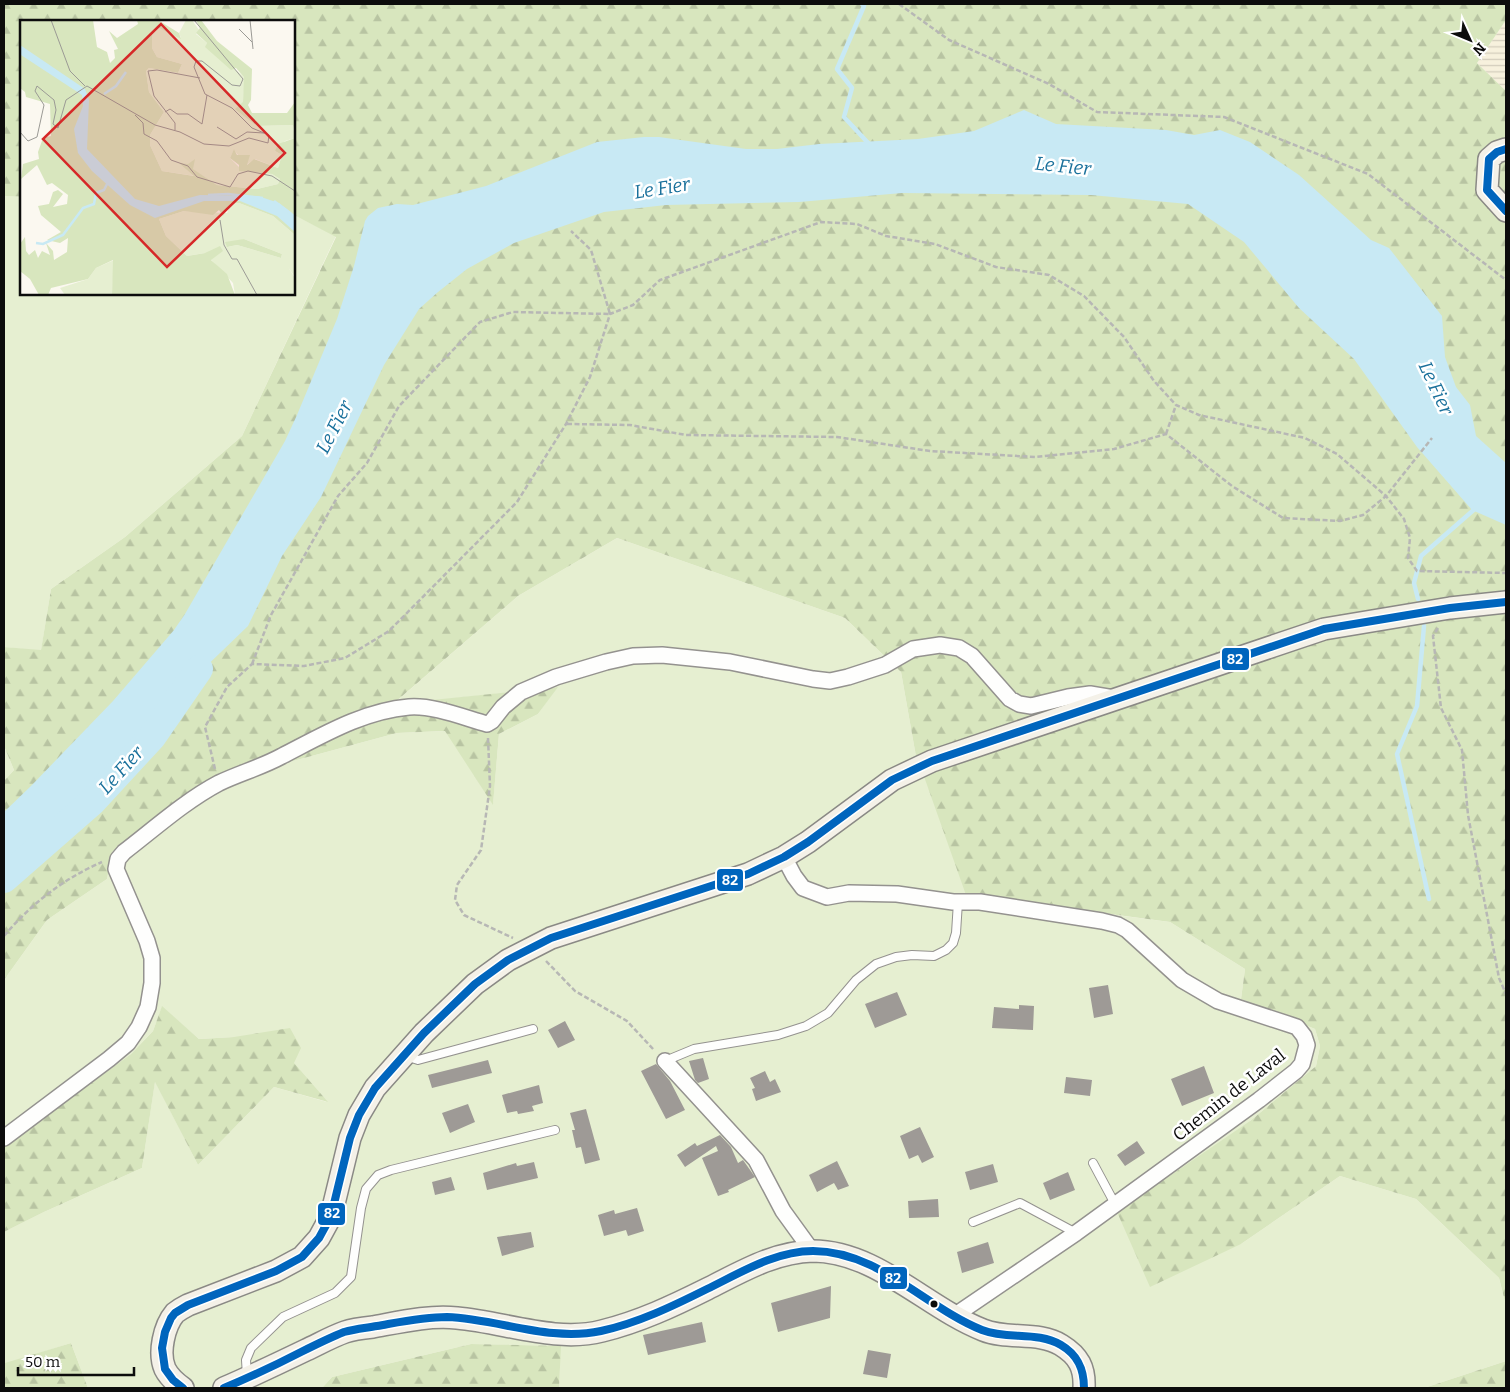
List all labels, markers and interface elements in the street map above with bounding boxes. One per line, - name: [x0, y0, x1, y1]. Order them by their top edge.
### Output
- north arrow: [1445, 15, 1495, 65]
- inset map: [20, 20, 295, 295]
- text: N: [1469, 39, 1489, 59]
- water label: Le Fier: [1034, 152, 1093, 180]
- water label: Le Fier: [633, 172, 693, 204]
- water label: Le Fier: [1414, 358, 1459, 419]
- water label: Le Fier: [311, 396, 358, 457]
- line badge: 82: [1221, 647, 1250, 671]
- text: 82: [1227, 651, 1243, 668]
- water label: Le Fier: [94, 741, 149, 799]
- line badge: 82: [716, 868, 744, 892]
- text: 82: [722, 872, 738, 889]
- street label: Chemin de Laval: [1168, 1044, 1290, 1146]
- line badge: 82: [317, 1202, 346, 1226]
- text: 82: [324, 1205, 340, 1222]
- line badge: 82: [879, 1266, 908, 1290]
- text: 82: [885, 1270, 901, 1287]
- unlabelled marker: [929, 1299, 939, 1309]
- scale bar: [18, 1344, 134, 1376]
- text: 50 m: [25, 1353, 61, 1371]

